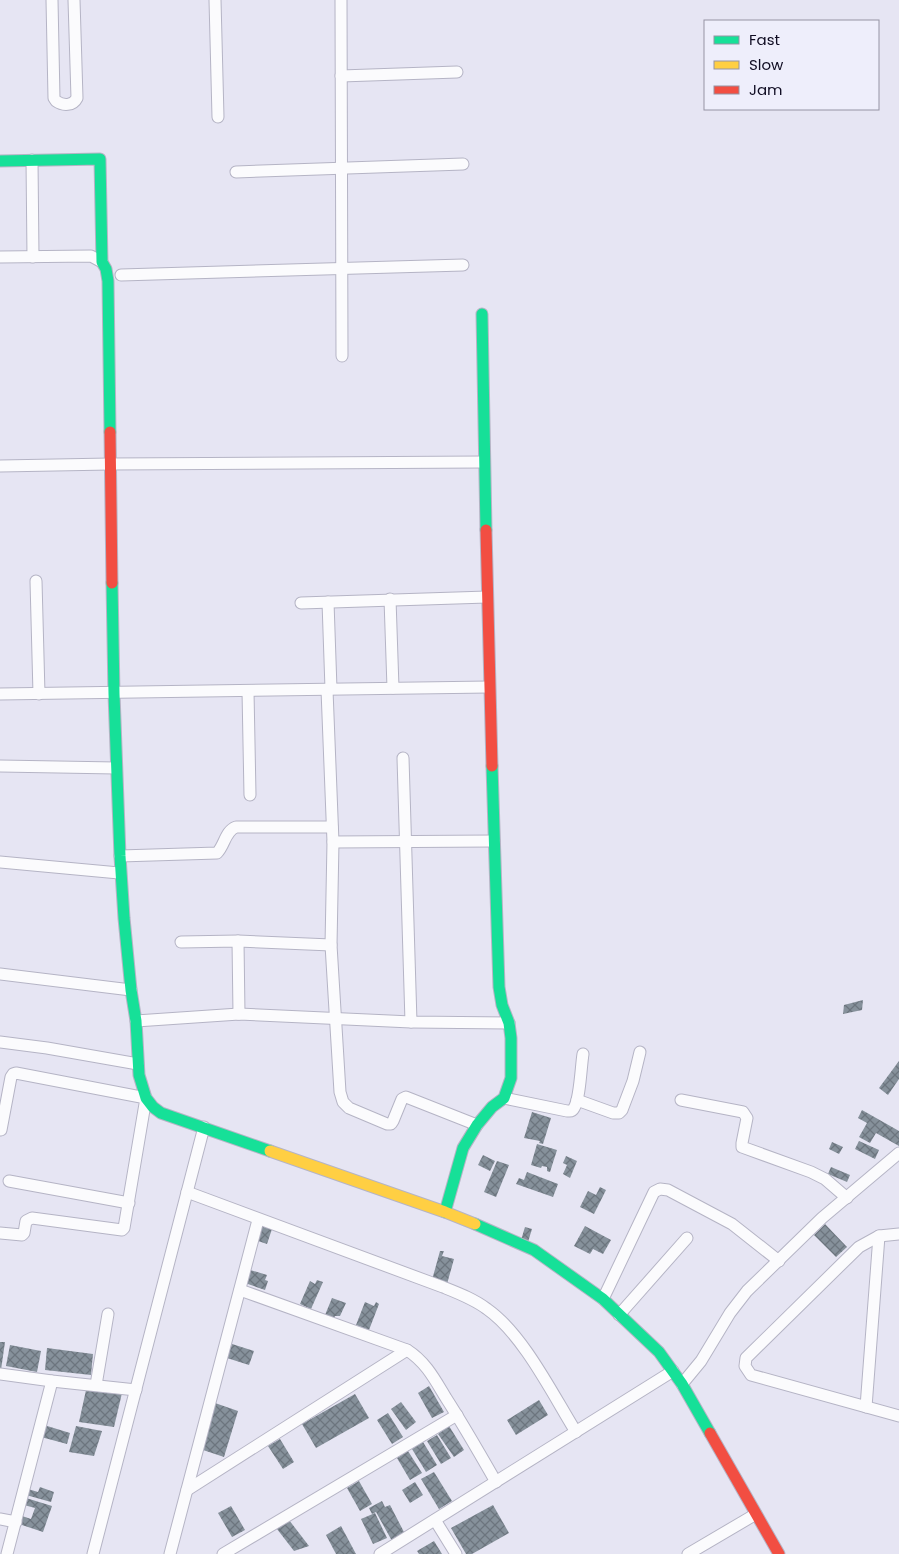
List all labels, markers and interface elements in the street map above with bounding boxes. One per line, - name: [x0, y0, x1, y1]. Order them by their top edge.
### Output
- legend: [704, 20, 879, 110]
- text: Fast: [749, 29, 780, 50]
- text: Slow: [749, 54, 784, 75]
- text: Jam: [749, 79, 783, 100]

